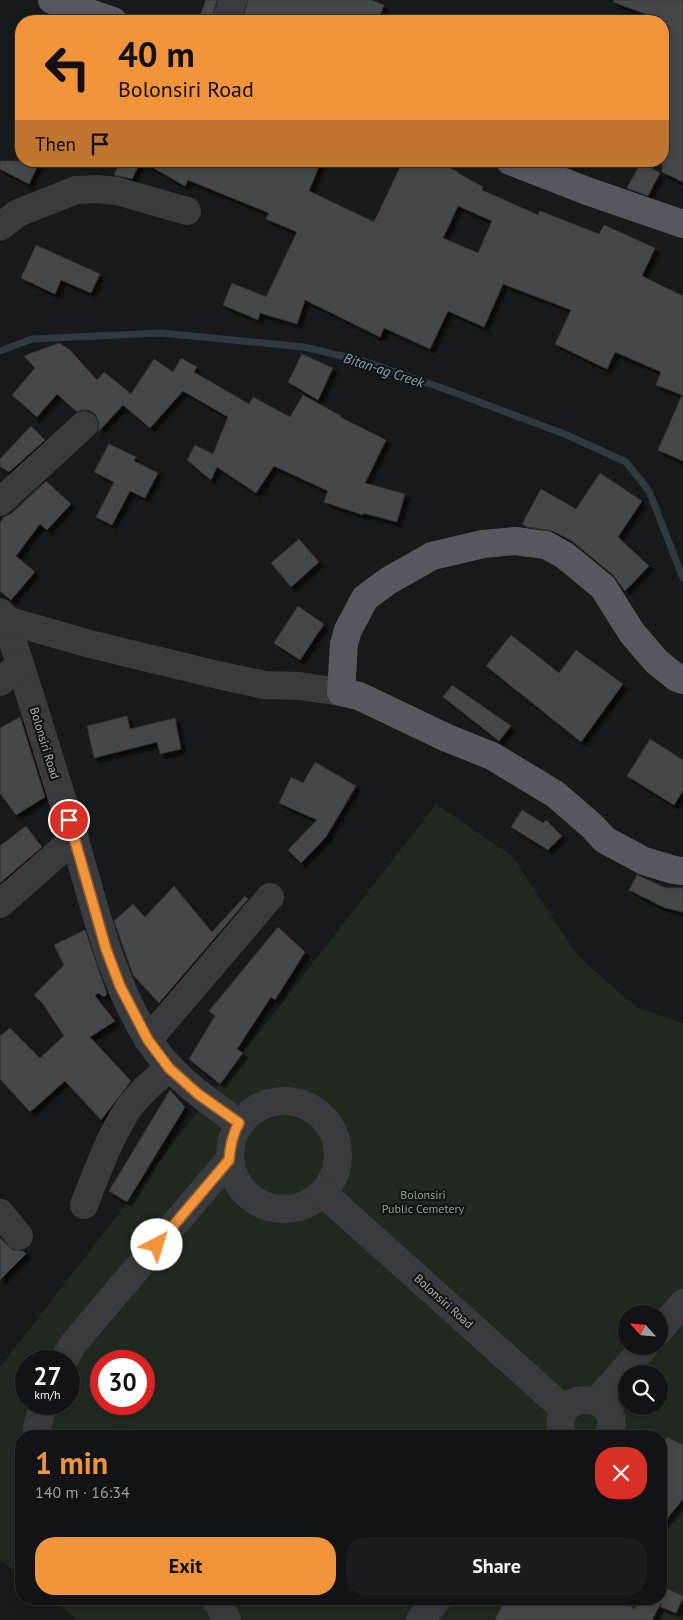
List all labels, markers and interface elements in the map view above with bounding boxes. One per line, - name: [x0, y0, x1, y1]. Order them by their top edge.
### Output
- text: 40 m: [118, 31, 195, 77]
- icon: left: [35, 35, 100, 100]
- text: Bolonsiri Road: [118, 75, 254, 103]
- icon: arrive: [86, 130, 114, 158]
- text: Then: [35, 132, 76, 156]
- water label: Bitan-ag Creek: [342, 349, 427, 392]
- street label: Bolonsiri Road: [27, 705, 63, 781]
- pin: [48, 799, 90, 841]
- icon: arrive: [55, 806, 83, 834]
- park label: Bolonsiri Public Cemetery: [382, 1187, 465, 1216]
- position arrow: [130, 1218, 182, 1270]
- street label: Bolonsiri Road: [411, 1271, 477, 1331]
- north arrow: [618, 1305, 668, 1355]
- map controls: [618, 1305, 668, 1415]
- speed limit sign: 30: [90, 1350, 155, 1415]
- text: 27: [33, 1360, 62, 1392]
- button: search: [618, 1365, 668, 1415]
- text: km/h: [34, 1387, 61, 1402]
- text: 1 min: [35, 1443, 108, 1482]
- button: close: [595, 1447, 647, 1499]
- text: 140 m · 16:34: [35, 1482, 130, 1502]
- button: Exit: [35, 1537, 336, 1595]
- button: Share: [346, 1537, 647, 1595]

